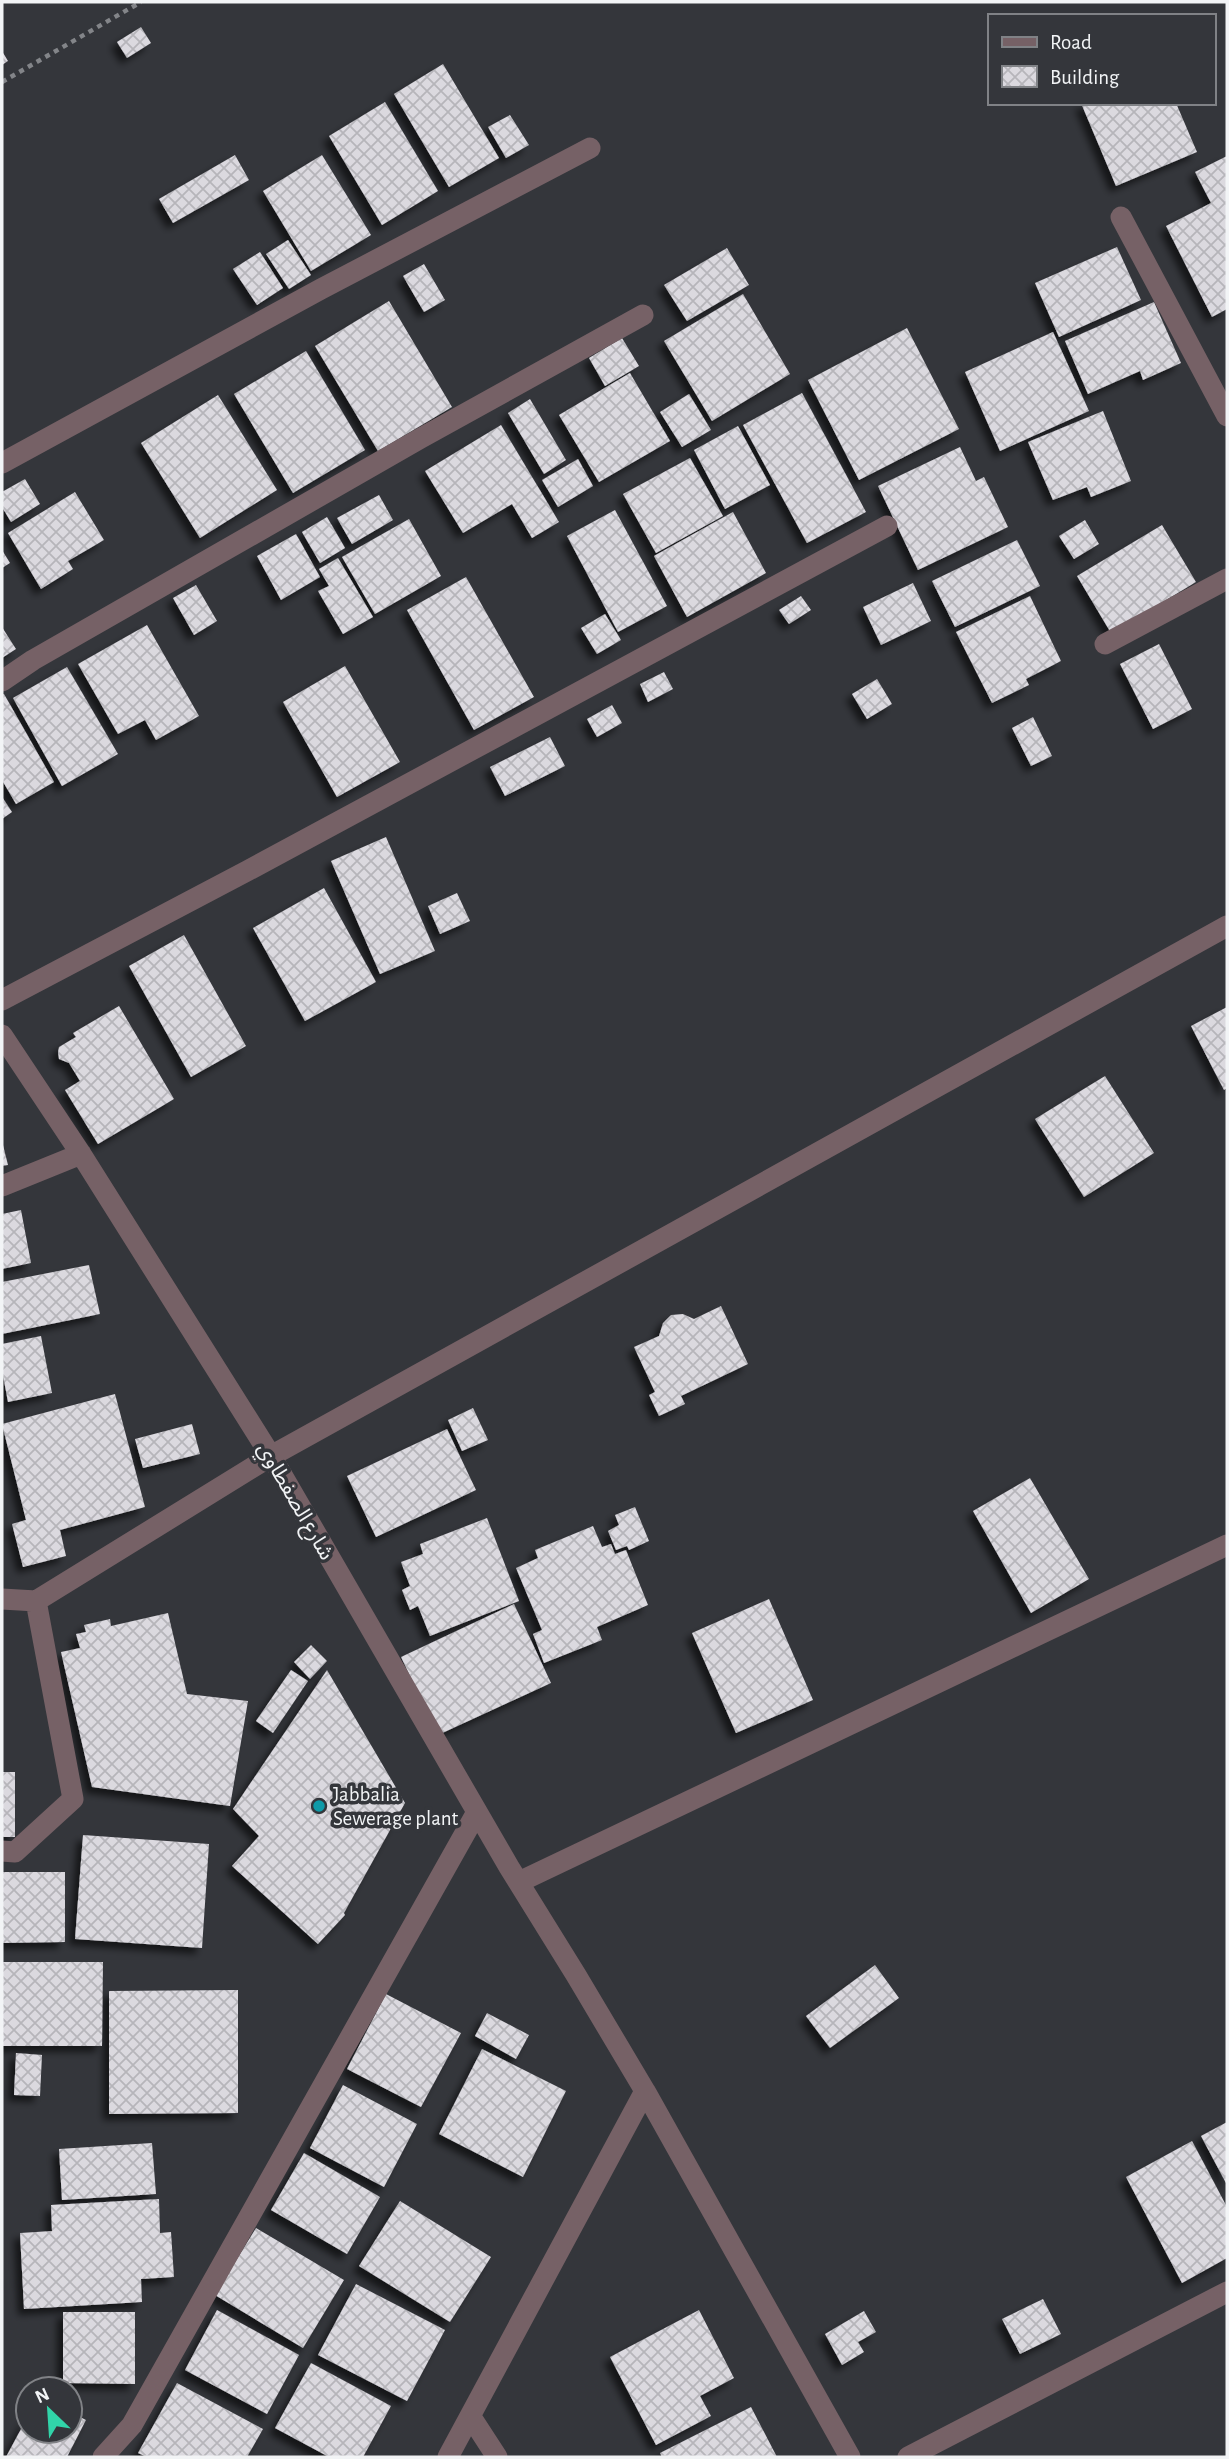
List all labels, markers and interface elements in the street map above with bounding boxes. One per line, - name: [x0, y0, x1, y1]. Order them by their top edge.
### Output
- legend: [988, 14, 1215, 105]
- text: Road: [1050, 32, 1092, 53]
- text: Building: [1050, 67, 1120, 88]
- street label: شارع الصفطاوي: [249, 1439, 338, 1566]
- place label: Jabbalia Sewerage plant: [333, 1784, 459, 1829]
- marker: Jabbalia Sewerage plant: [311, 1798, 327, 1814]
- north arrow: [14, 2375, 84, 2445]
- text: N: [32, 2385, 52, 2407]

